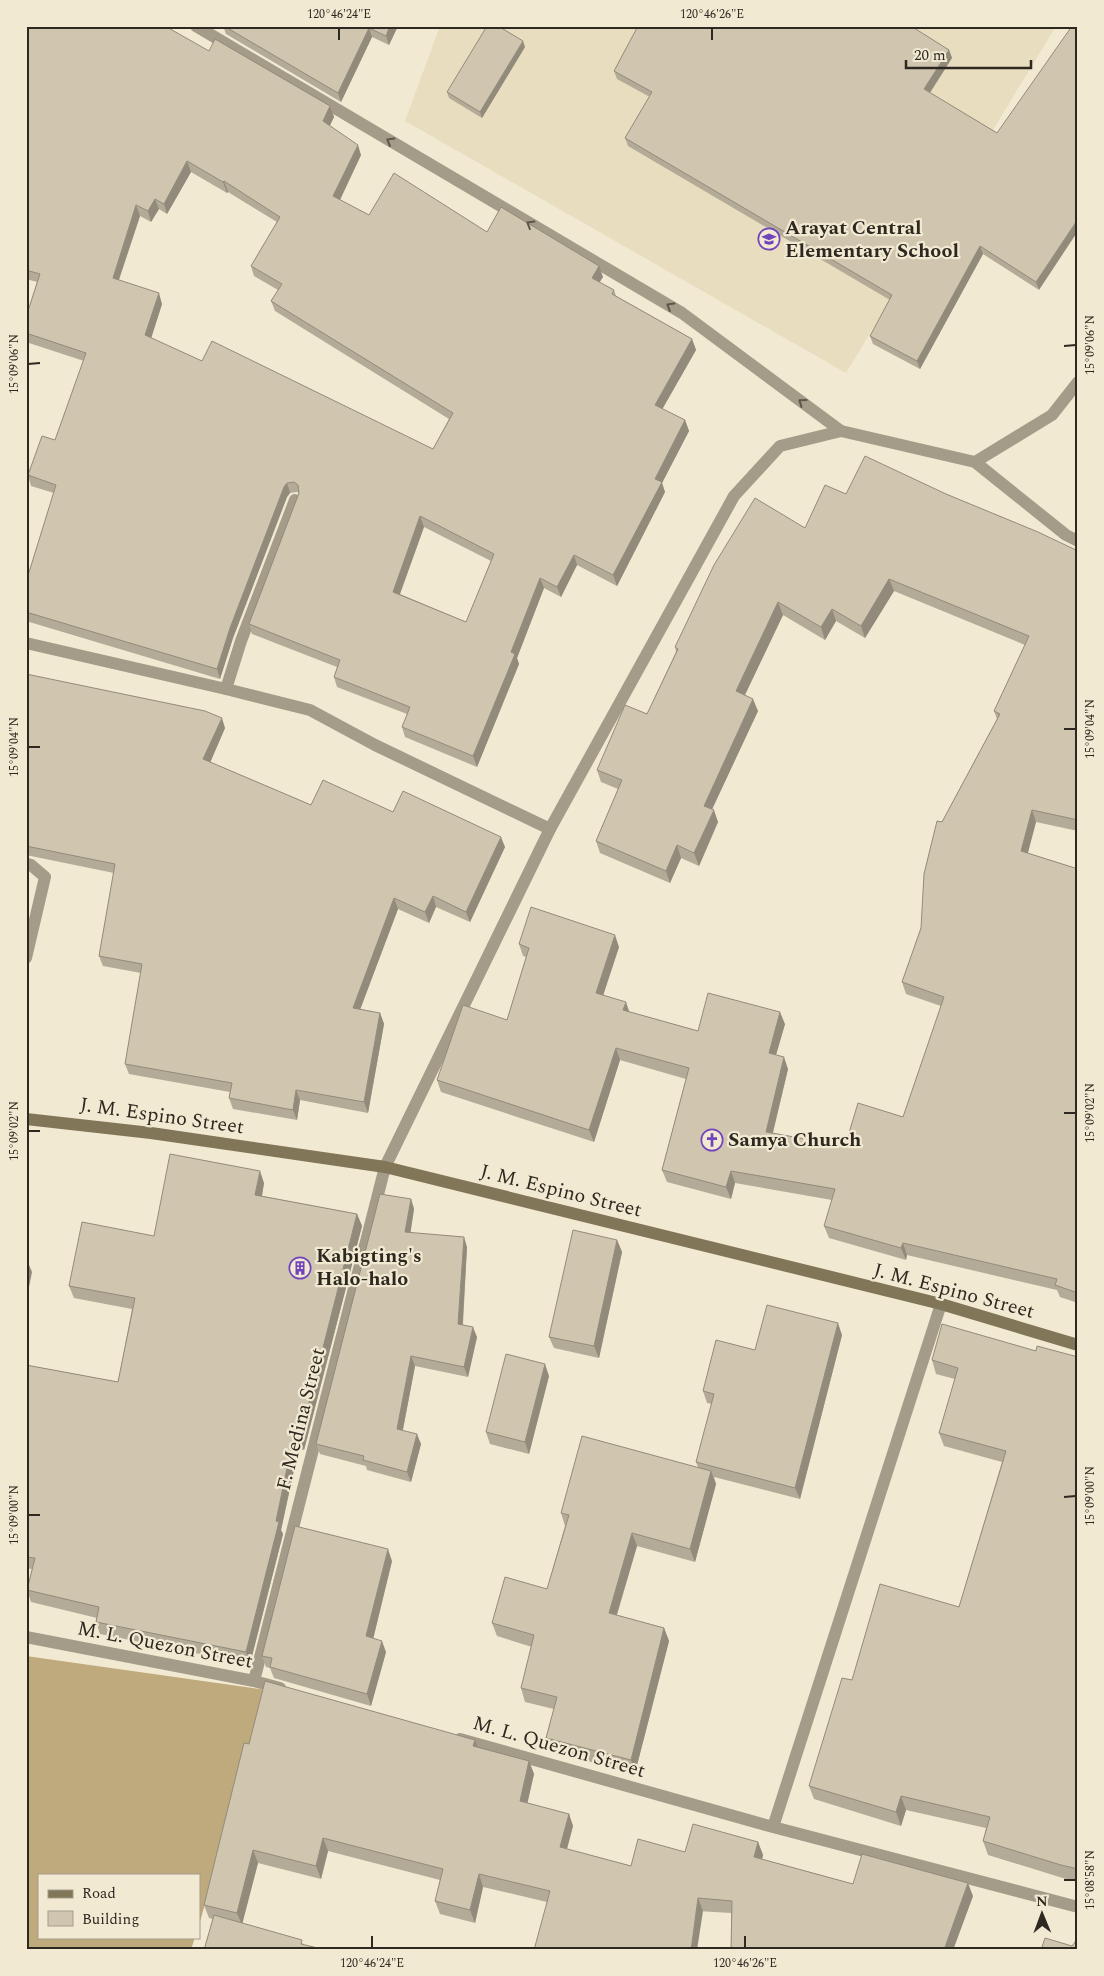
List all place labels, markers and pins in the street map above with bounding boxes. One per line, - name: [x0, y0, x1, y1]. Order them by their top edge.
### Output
- place label: Arayat Central Elementary School: [785, 213, 959, 266]
- school or university icon: Arayat Central Elementary School: [757, 227, 781, 251]
- place label: Samya Church: [728, 1125, 861, 1155]
- church icon: Samya Church: [700, 1128, 724, 1152]
- place label: Kabigting's Halo-halo: [316, 1241, 422, 1294]
- building icon: Kabigting's Halo-halo: [288, 1256, 312, 1280]

